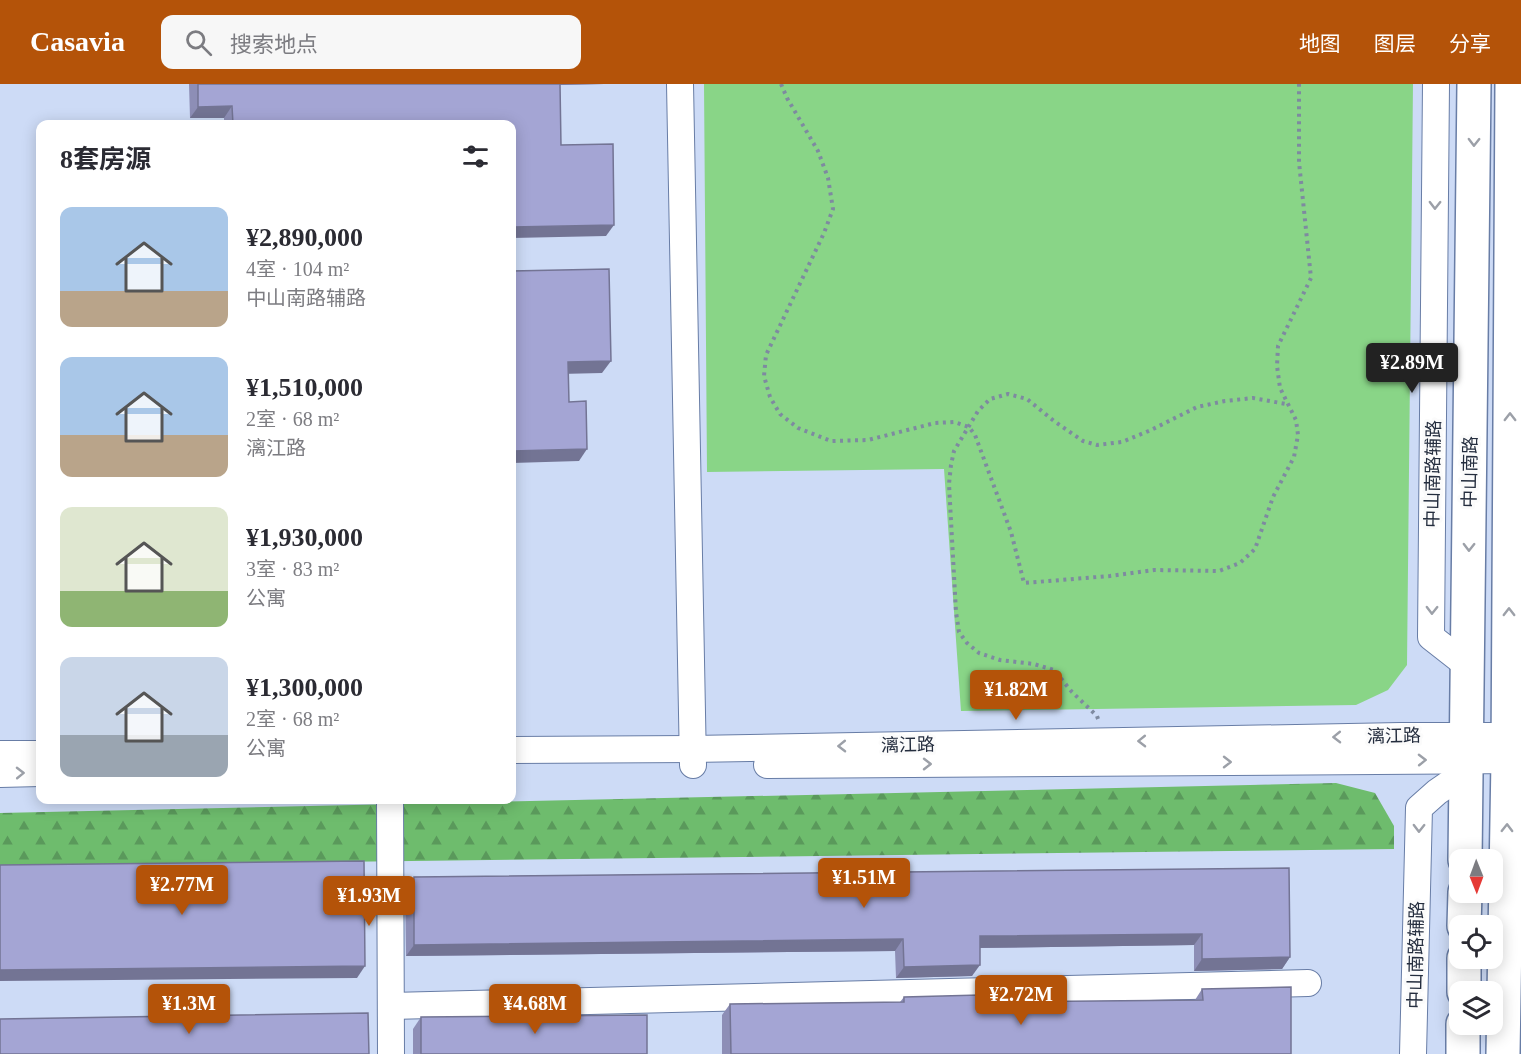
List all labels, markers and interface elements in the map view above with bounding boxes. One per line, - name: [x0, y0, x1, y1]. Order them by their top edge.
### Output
- search box: [161, 15, 581, 69]
- text: Casavia: [30, 26, 125, 57]
- icon: search: [182, 26, 215, 59]
- text: 搜索地点: [230, 32, 318, 57]
- text: 地图: [1299, 32, 1341, 56]
- text: 图层: [1374, 32, 1416, 56]
- text: 分享: [1449, 32, 1491, 56]
- one-way arrow: [1467, 138, 1480, 147]
- icon: filters: [459, 140, 492, 173]
- text: 8套房源: [60, 145, 151, 174]
- one-way arrow: [1429, 201, 1441, 210]
- text: ¥2,890,000: [246, 223, 363, 252]
- icon: home: [108, 231, 180, 303]
- text: 4室 · 104 m²: [246, 258, 349, 280]
- text: 中山南路辅路: [246, 287, 366, 309]
- pin: ¥2.89M: [1363, 343, 1461, 394]
- text: ¥2.89M: [1380, 351, 1444, 373]
- text: ¥1,510,000: [246, 373, 363, 402]
- icon: home: [108, 381, 180, 453]
- text: 2室 · 68 m²: [246, 408, 339, 430]
- one-way arrow: [1504, 412, 1516, 421]
- street label: 中山南路辅路: [1422, 420, 1444, 528]
- street label: 中山南路: [1459, 436, 1481, 508]
- text: 漓江路: [246, 437, 306, 459]
- text: ¥1,930,000: [246, 523, 363, 552]
- icon: home: [108, 531, 180, 603]
- one-way arrow: [1463, 543, 1475, 552]
- text: 3室 · 83 m²: [246, 558, 339, 580]
- text: 公寓: [246, 587, 286, 609]
- one-way arrow: [1425, 606, 1438, 615]
- one-way arrow: [1503, 607, 1515, 616]
- pin: ¥1.82M: [967, 670, 1065, 721]
- text: ¥1,300,000: [246, 673, 363, 702]
- text: ¥1.82M: [984, 678, 1048, 700]
- icon: home: [108, 681, 180, 753]
- text: 2室 · 68 m²: [246, 708, 339, 730]
- street label: 漓江路: [1367, 726, 1421, 746]
- one-way arrow: [1332, 731, 1341, 743]
- street label: 漓江路: [881, 735, 935, 755]
- one-way arrow: [1137, 735, 1146, 747]
- text: 公寓: [246, 737, 286, 759]
- one-way arrow: [837, 740, 846, 752]
- one-way arrow: [1417, 754, 1426, 767]
- one-way arrow: [1222, 756, 1231, 768]
- one-way arrow: [922, 758, 931, 770]
- one-way arrow: [16, 767, 25, 779]
- one-way arrow: [1412, 823, 1425, 832]
- one-way arrow: [1501, 823, 1513, 832]
- north arrow: [1449, 849, 1503, 903]
- map controls: [1449, 849, 1503, 1035]
- pin: ¥1.51M: [815, 858, 913, 909]
- pin: ¥2.77M: [133, 865, 231, 916]
- text: ¥1.51M: [832, 866, 896, 888]
- text: ¥2.77M: [150, 873, 214, 895]
- pin: ¥1.93M: [320, 876, 418, 927]
- text: ¥1.93M: [337, 884, 401, 906]
- street label: 中山南路辅路: [1405, 901, 1427, 1009]
- button: locate: [1449, 915, 1503, 969]
- pin: ¥2.72M: [972, 975, 1070, 1026]
- button: layers: [1449, 981, 1503, 1035]
- text: ¥2.72M: [989, 983, 1053, 1005]
- pin: ¥1.3M: [147, 984, 231, 1035]
- pin: ¥4.68M: [486, 984, 584, 1035]
- text: ¥1.3M: [162, 992, 216, 1014]
- text: ¥4.68M: [503, 992, 567, 1014]

